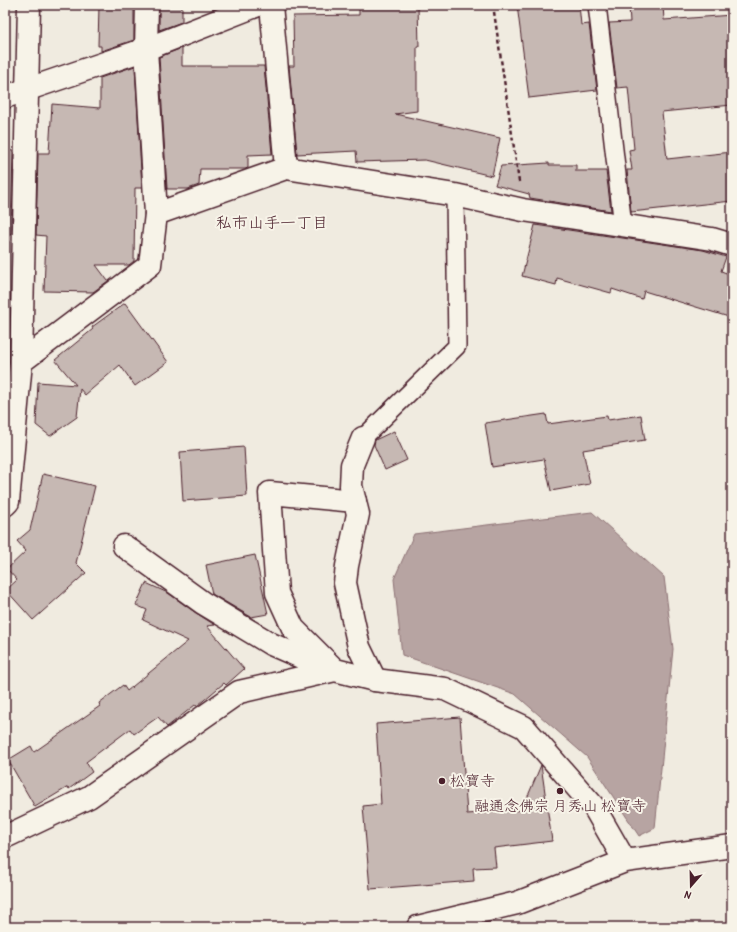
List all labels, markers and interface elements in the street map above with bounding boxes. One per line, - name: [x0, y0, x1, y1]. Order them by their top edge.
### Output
- district label: 私市山手一丁目: [216, 211, 328, 233]
- place label: 松寶寺: [450, 770, 495, 791]
- marker: 松寶寺: [437, 776, 447, 786]
- marker: 融通念佛宗 月秀山 松寶寺: [555, 786, 565, 796]
- place label: 融通念佛宗 月秀山 松寶寺: [474, 795, 646, 816]
- north arrow: [671, 866, 711, 906]
- text: N: [682, 888, 693, 903]

